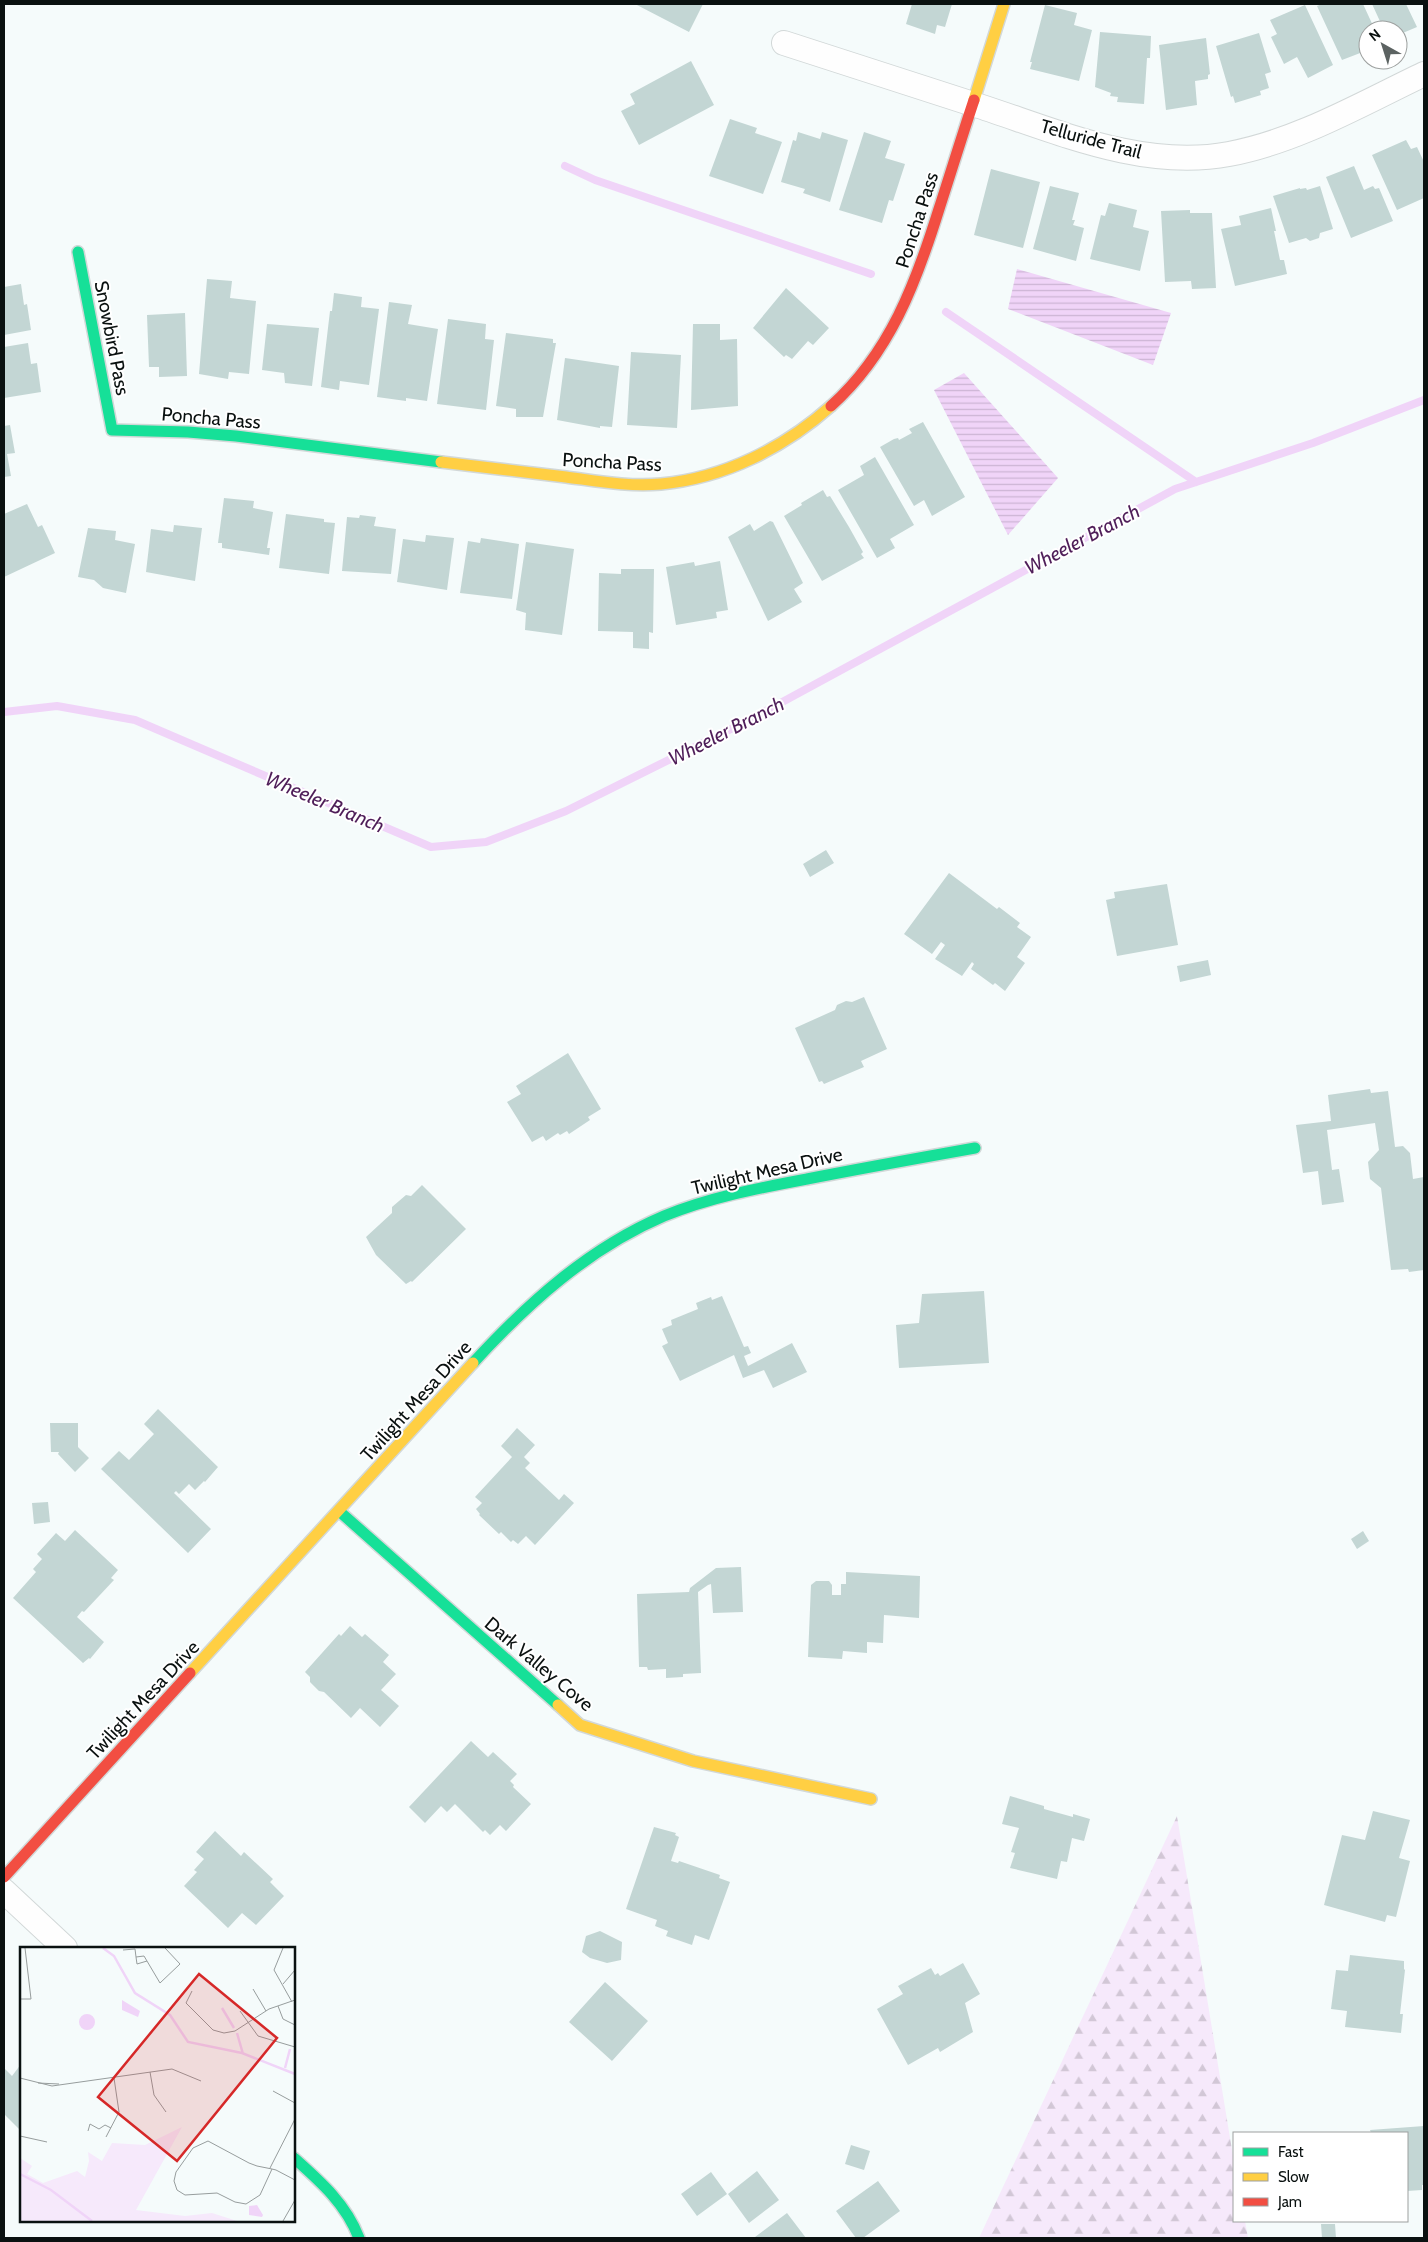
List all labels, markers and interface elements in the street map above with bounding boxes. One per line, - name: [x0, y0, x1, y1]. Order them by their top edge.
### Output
- north arrow: [1358, 20, 1408, 70]
- text: N: [1365, 25, 1384, 45]
- street label: Telluride Trail: [1038, 114, 1145, 164]
- street label: Poncha Pass: [891, 169, 943, 271]
- street label: Snowbird Pass: [90, 279, 134, 397]
- street label: Poncha Pass: [160, 402, 262, 434]
- street label: Poncha Pass: [562, 448, 662, 476]
- water label: Wheeler Branch: [1020, 499, 1144, 579]
- water label: Wheeler Branch: [664, 691, 788, 771]
- water label: Wheeler Branch: [262, 766, 388, 838]
- street label: Twilight Mesa Drive: [689, 1142, 845, 1200]
- street label: Twilight Mesa Drive: [356, 1336, 476, 1466]
- street label: Dark Valley Cove: [480, 1612, 598, 1716]
- street label: Twilight Mesa Drive: [82, 1636, 204, 1764]
- inset map: [20, 1947, 295, 2222]
- legend: [1233, 2132, 1408, 2222]
- text: Fast: [1278, 2143, 1303, 2161]
- text: Slow: [1278, 2168, 1309, 2186]
- text: Jam: [1277, 2193, 1302, 2211]

